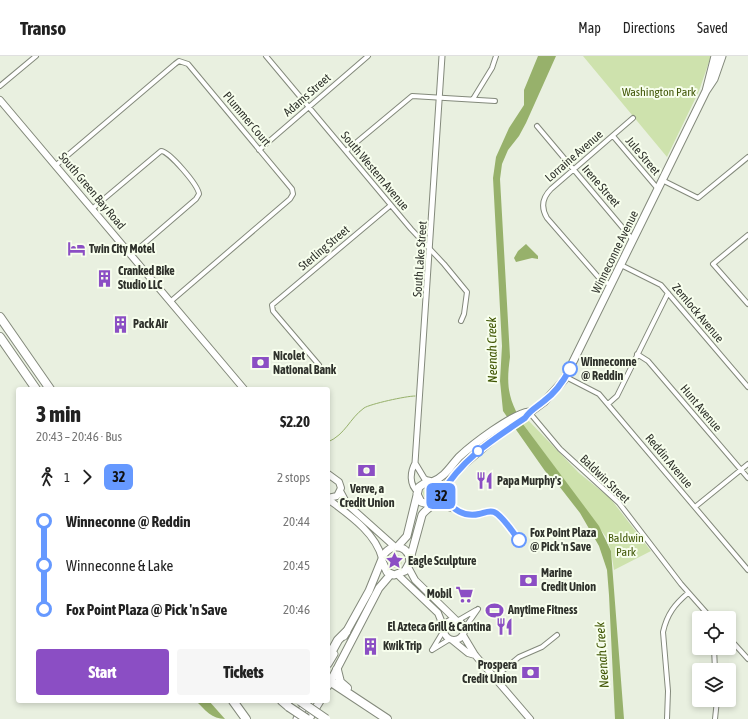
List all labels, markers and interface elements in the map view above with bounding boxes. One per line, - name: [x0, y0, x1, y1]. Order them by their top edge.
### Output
- text: Transo: [20, 17, 66, 39]
- text: Map: [578, 20, 601, 36]
- text: Directions: [623, 20, 675, 36]
- text: Saved: [697, 20, 728, 36]
- street label: Adams Street: [281, 70, 334, 119]
- park label: Washington Park: [622, 85, 697, 99]
- street label: Plummer Court: [220, 89, 274, 149]
- street label: Lorraine Avenue: [542, 127, 606, 185]
- street label: South Western Avenue: [338, 129, 412, 213]
- street label: Jule Street: [623, 134, 664, 179]
- street label: South Green Bay Road: [56, 150, 128, 232]
- street label: Irene Street: [579, 162, 623, 210]
- street label: Winneconne Avenue: [589, 208, 641, 296]
- street label: South Lake Street: [410, 220, 430, 297]
- street label: Sterling Street: [296, 222, 353, 273]
- hotel icon: Twin City Motel: [66, 239, 86, 259]
- place label: Twin City Motel: [89, 242, 156, 256]
- place label: Cranked Bike Studio LLC: [118, 264, 175, 292]
- building icon: Cranked Bike Studio LLC: [95, 268, 115, 288]
- street label: Zemlock Avenue: [669, 281, 727, 345]
- building icon: Pack Air: [110, 314, 130, 334]
- water label: Neenah Creek: [484, 316, 500, 383]
- place label: Pack Air: [133, 317, 168, 331]
- place label: Nicolet National Bank: [273, 349, 337, 377]
- bank icon: Nicolet National Bank: [250, 353, 270, 373]
- place label: Winneconne @ Reddin: [580, 355, 637, 383]
- marker: Winneconne @ Reddin: [562, 361, 578, 377]
- street label: Hunt Avenue: [677, 382, 725, 434]
- text: 3 min: [36, 401, 81, 427]
- text: $2.20: [280, 413, 310, 430]
- text: 20:43 – 20:46 · Bus: [36, 429, 122, 444]
- street label: Reddin Avenue: [642, 431, 696, 491]
- unlabelled marker: [472, 445, 484, 457]
- street label: Baldwin Street: [577, 452, 633, 507]
- bank icon: Verve, a Credit Union: [357, 460, 377, 480]
- icon: walk: [36, 466, 58, 488]
- icon: forward: [76, 466, 98, 488]
- text: 32: [112, 469, 125, 485]
- text: 1: [64, 470, 70, 485]
- text: 2 stops: [277, 470, 310, 485]
- restaurant icon: Papa Murphy's: [474, 471, 494, 491]
- place label: Papa Murphy's: [497, 474, 562, 488]
- place label: Verve, a Credit Union: [340, 482, 395, 510]
- line badge: 32: [423, 483, 459, 509]
- text: 32: [434, 488, 448, 504]
- text: Winneconne @ Reddin: [66, 513, 191, 530]
- text: 20:44: [283, 514, 310, 529]
- place label: Fox Point Plaza @ Pick 'n Save: [530, 526, 597, 554]
- park label: Baldwin Park: [608, 531, 644, 559]
- marker: Fox Point Plaza @ Pick 'n Save: [511, 532, 527, 548]
- place icon: Eagle Sculpture: [385, 551, 405, 571]
- place label: Eagle Sculpture: [408, 554, 477, 568]
- text: Winneconne & Lake: [66, 557, 173, 574]
- text: 20:45: [283, 558, 310, 573]
- place label: Marine Credit Union: [541, 566, 596, 594]
- bank icon: Marine Credit Union: [518, 570, 538, 590]
- supermarket icon: Mobil: [455, 584, 475, 604]
- place label: Mobil: [427, 587, 453, 601]
- sports icon: Anytime Fitness: [485, 600, 505, 620]
- text: Fox Point Plaza @ Pick 'n Save: [66, 601, 227, 618]
- text: 20:46: [283, 602, 310, 617]
- place label: Anytime Fitness: [507, 603, 578, 617]
- map controls: [692, 611, 736, 707]
- button: locate: [692, 611, 736, 655]
- restaurant icon: El Azteca Grill & Cantina: [494, 617, 514, 637]
- place label: El Azteca Grill & Cantina: [388, 620, 491, 634]
- water label: Neenah Creek: [592, 621, 612, 689]
- building icon: Kwik Trip: [360, 636, 380, 656]
- place label: Kwik Trip: [383, 639, 422, 653]
- button: Start: [36, 649, 169, 695]
- button: Tickets: [177, 649, 310, 695]
- place label: Prospera Credit Union: [462, 658, 517, 686]
- bank icon: Prospera Credit Union: [520, 662, 540, 682]
- button: layers: [692, 663, 736, 707]

